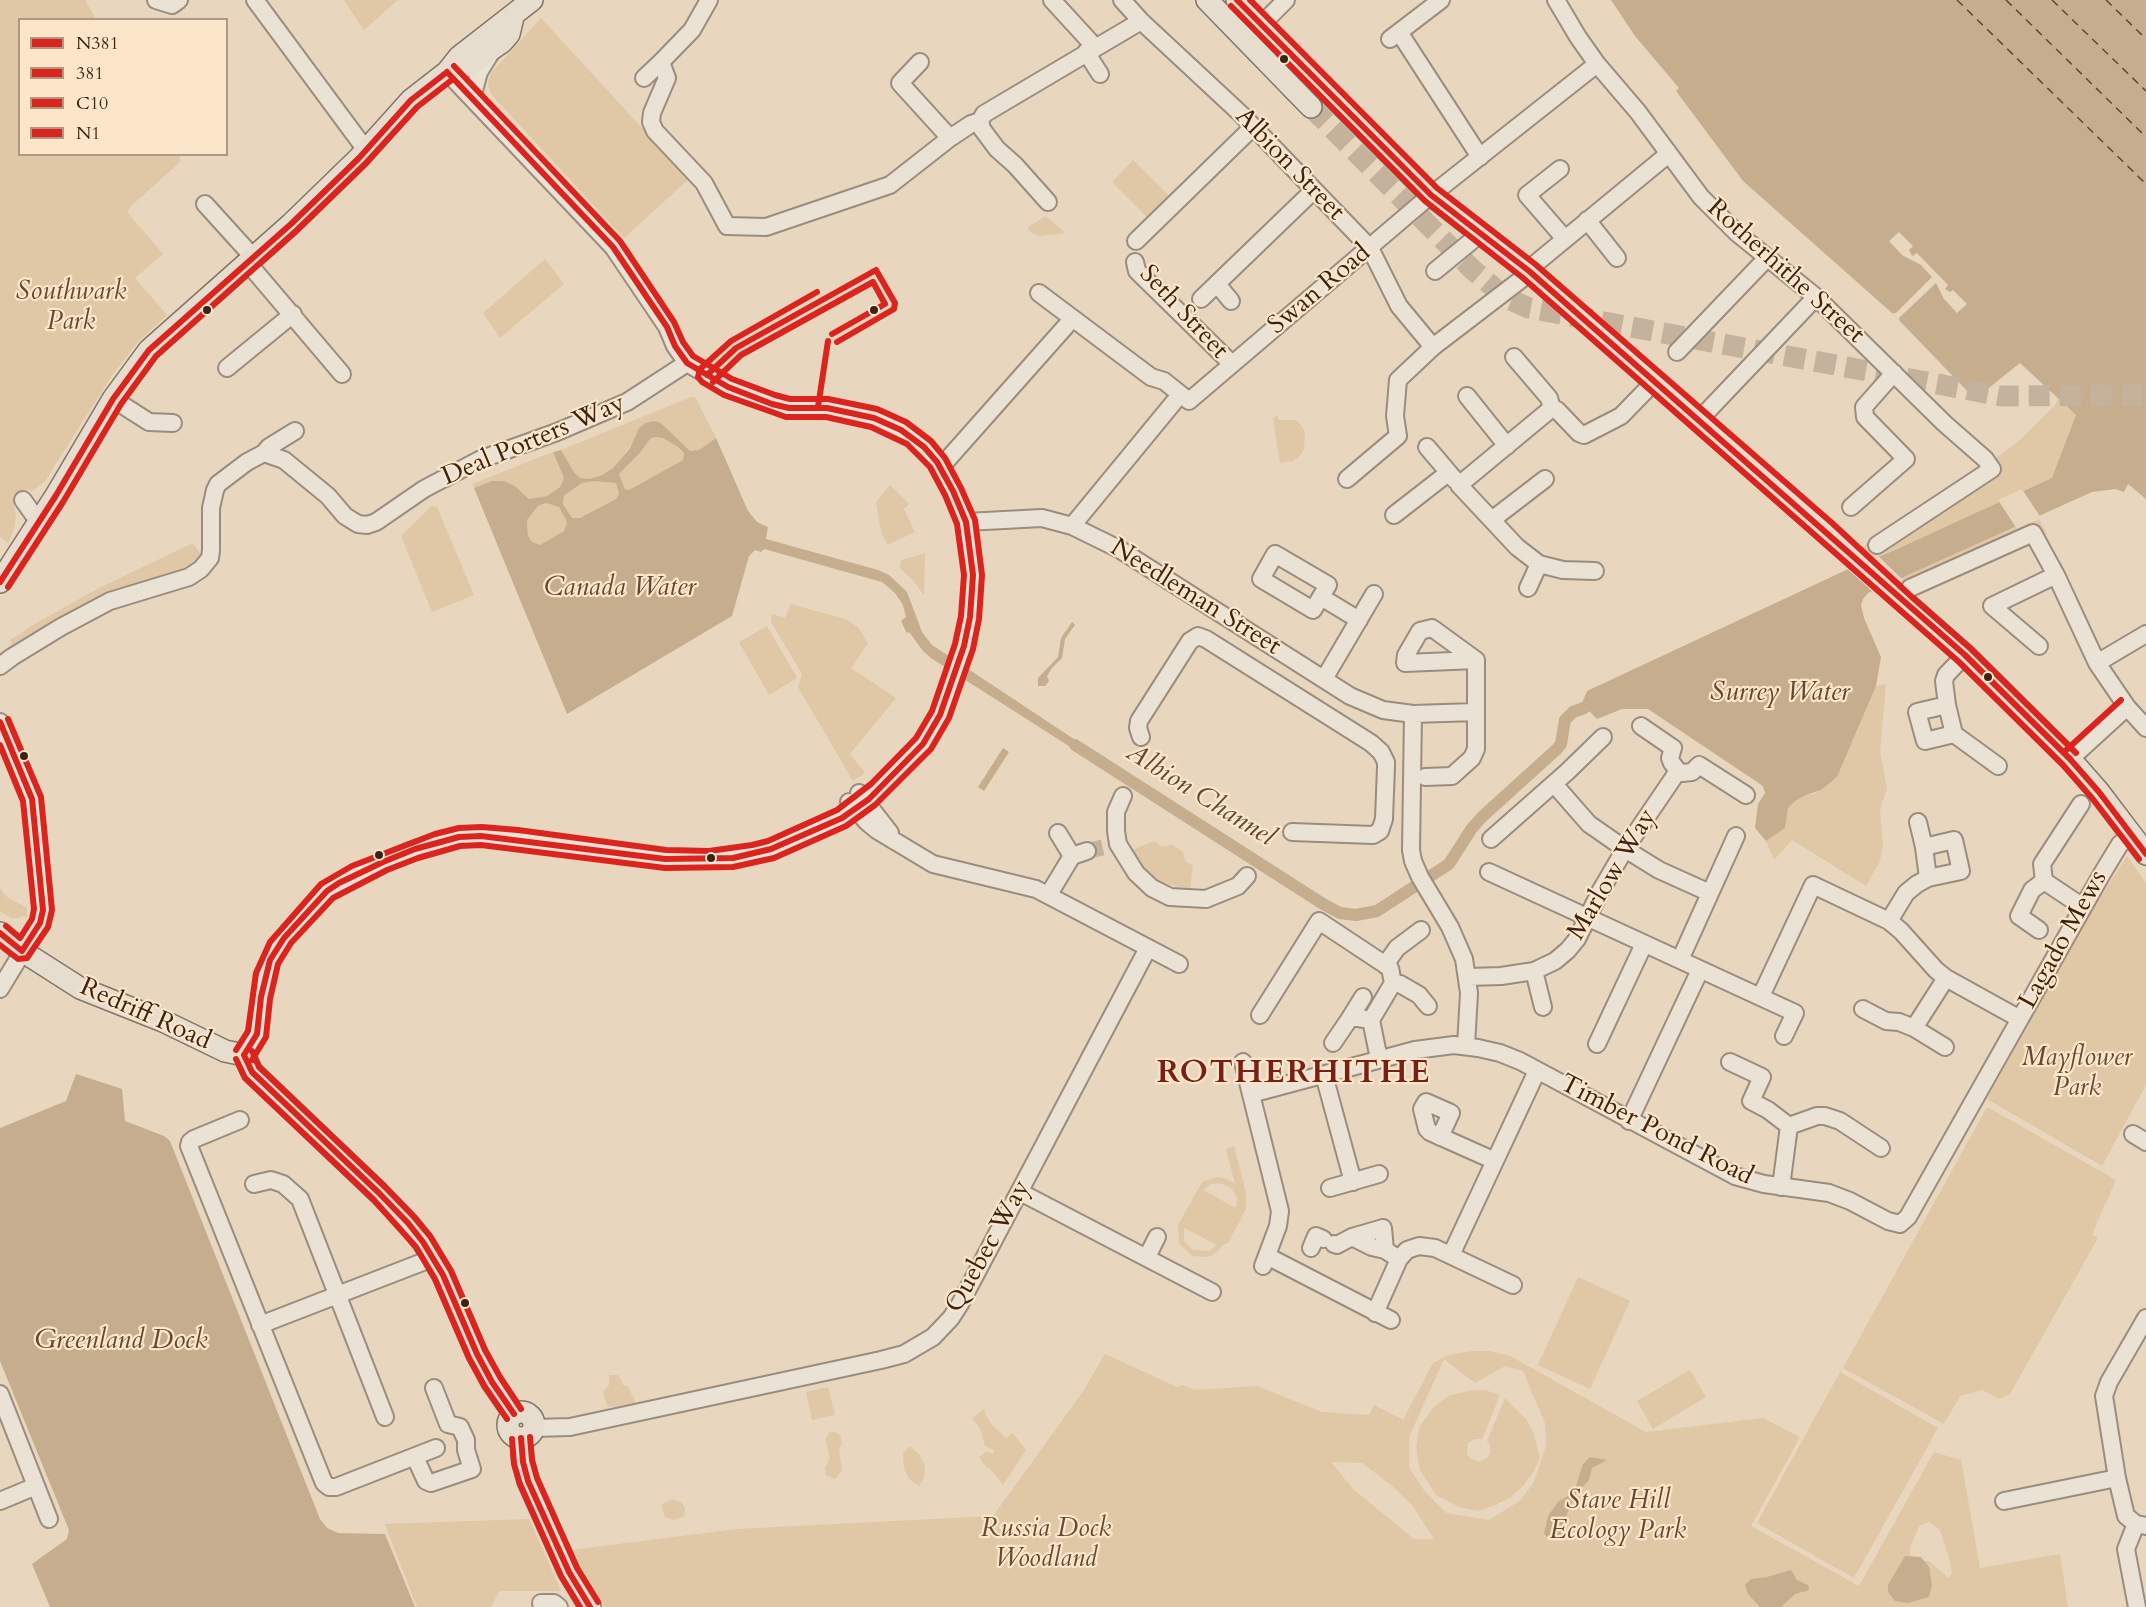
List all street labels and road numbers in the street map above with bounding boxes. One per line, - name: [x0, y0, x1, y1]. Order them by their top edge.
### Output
- street label: Albion Street: [1228, 102, 1350, 228]
- street label: Rotherhithe Street: [1700, 193, 1870, 351]
- street label: Swan Road: [1262, 238, 1378, 342]
- street label: Seth Street: [1132, 260, 1234, 366]
- street label: Deal Porters Way: [438, 388, 630, 494]
- street label: Needleman Street: [1104, 533, 1286, 663]
- street label: Marlow Way: [1562, 804, 1664, 946]
- street label: Lagado Mews: [2013, 865, 2115, 1015]
- street label: Redriff Road: [75, 972, 215, 1058]
- street label: Timber Pond Road: [1554, 1069, 1758, 1193]
- street label: Quebec Way: [940, 1175, 1038, 1319]

